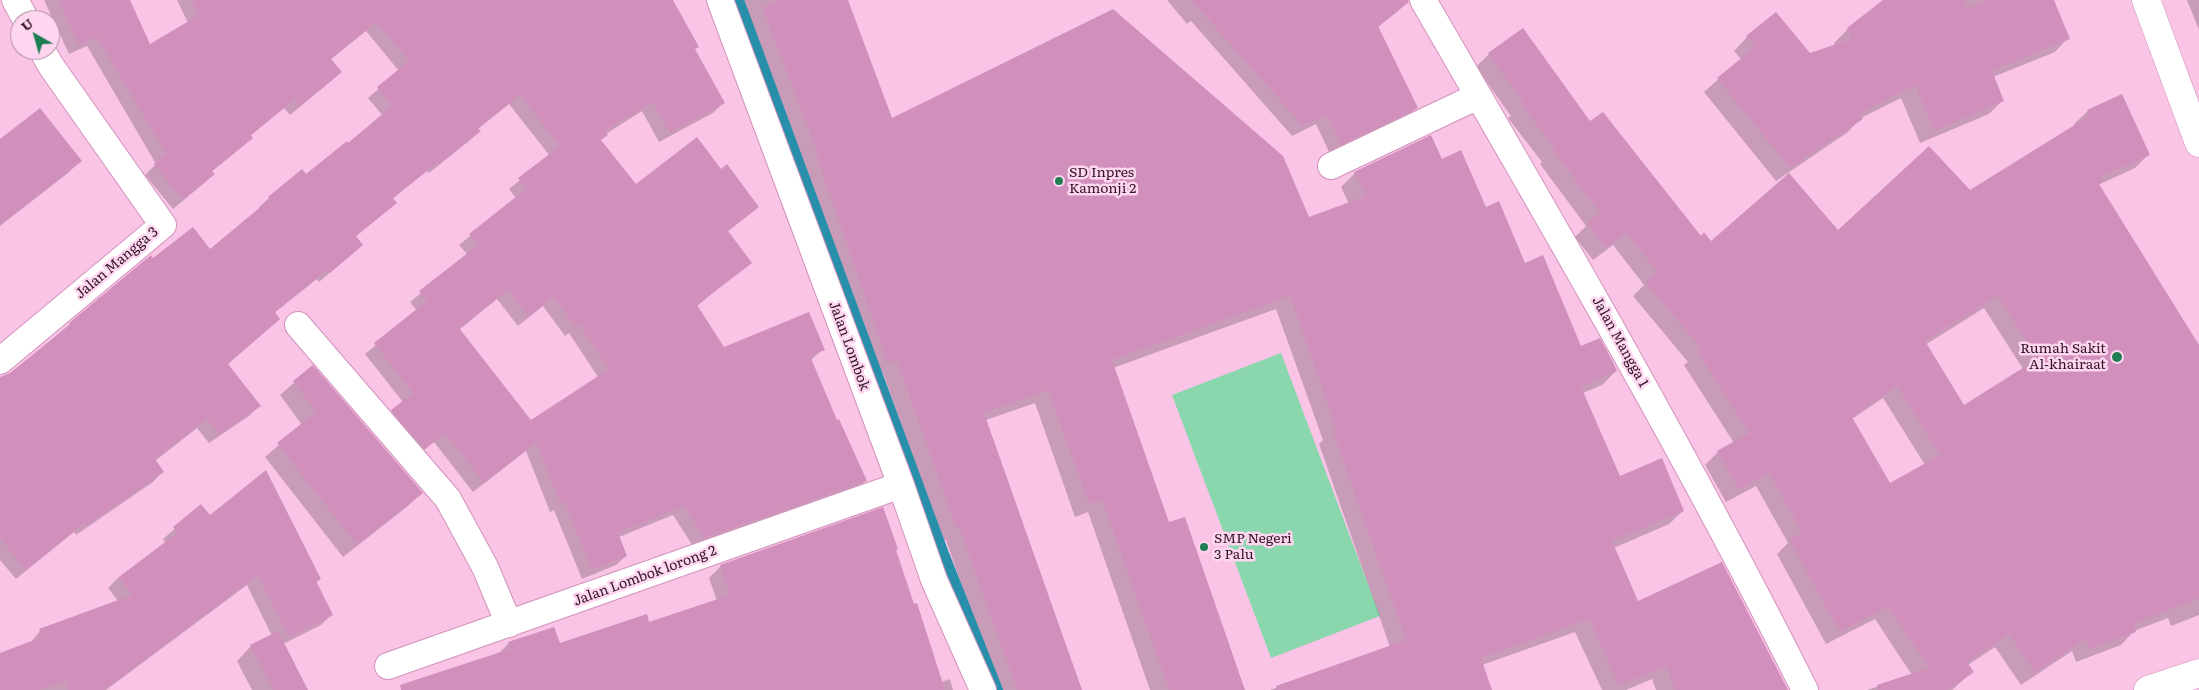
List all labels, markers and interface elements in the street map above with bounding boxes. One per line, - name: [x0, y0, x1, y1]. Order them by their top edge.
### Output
- north arrow: [10, 10, 60, 60]
- text: U: [16, 13, 37, 35]
- place label: SD Inpres Kamonji 2: [1069, 165, 1136, 198]
- marker: SD Inpres Kamonji 2: [1053, 175, 1065, 187]
- street label: Jalan Mangga 3: [72, 224, 162, 302]
- street label: Jalan Mangga 1: [1588, 294, 1652, 390]
- street label: Jalan Lombok: [825, 299, 873, 393]
- place label: Rumah Sakit Al-khairaat: [2020, 341, 2106, 374]
- marker: Rumah Sakit Al-khairaat: [2110, 350, 2124, 364]
- place label: SMP Negeri 3 Palu: [1214, 531, 1292, 564]
- marker: SMP Negeri 3 Palu: [1198, 541, 1210, 553]
- street label: Jalan Lombok lorong 2: [571, 542, 719, 610]

